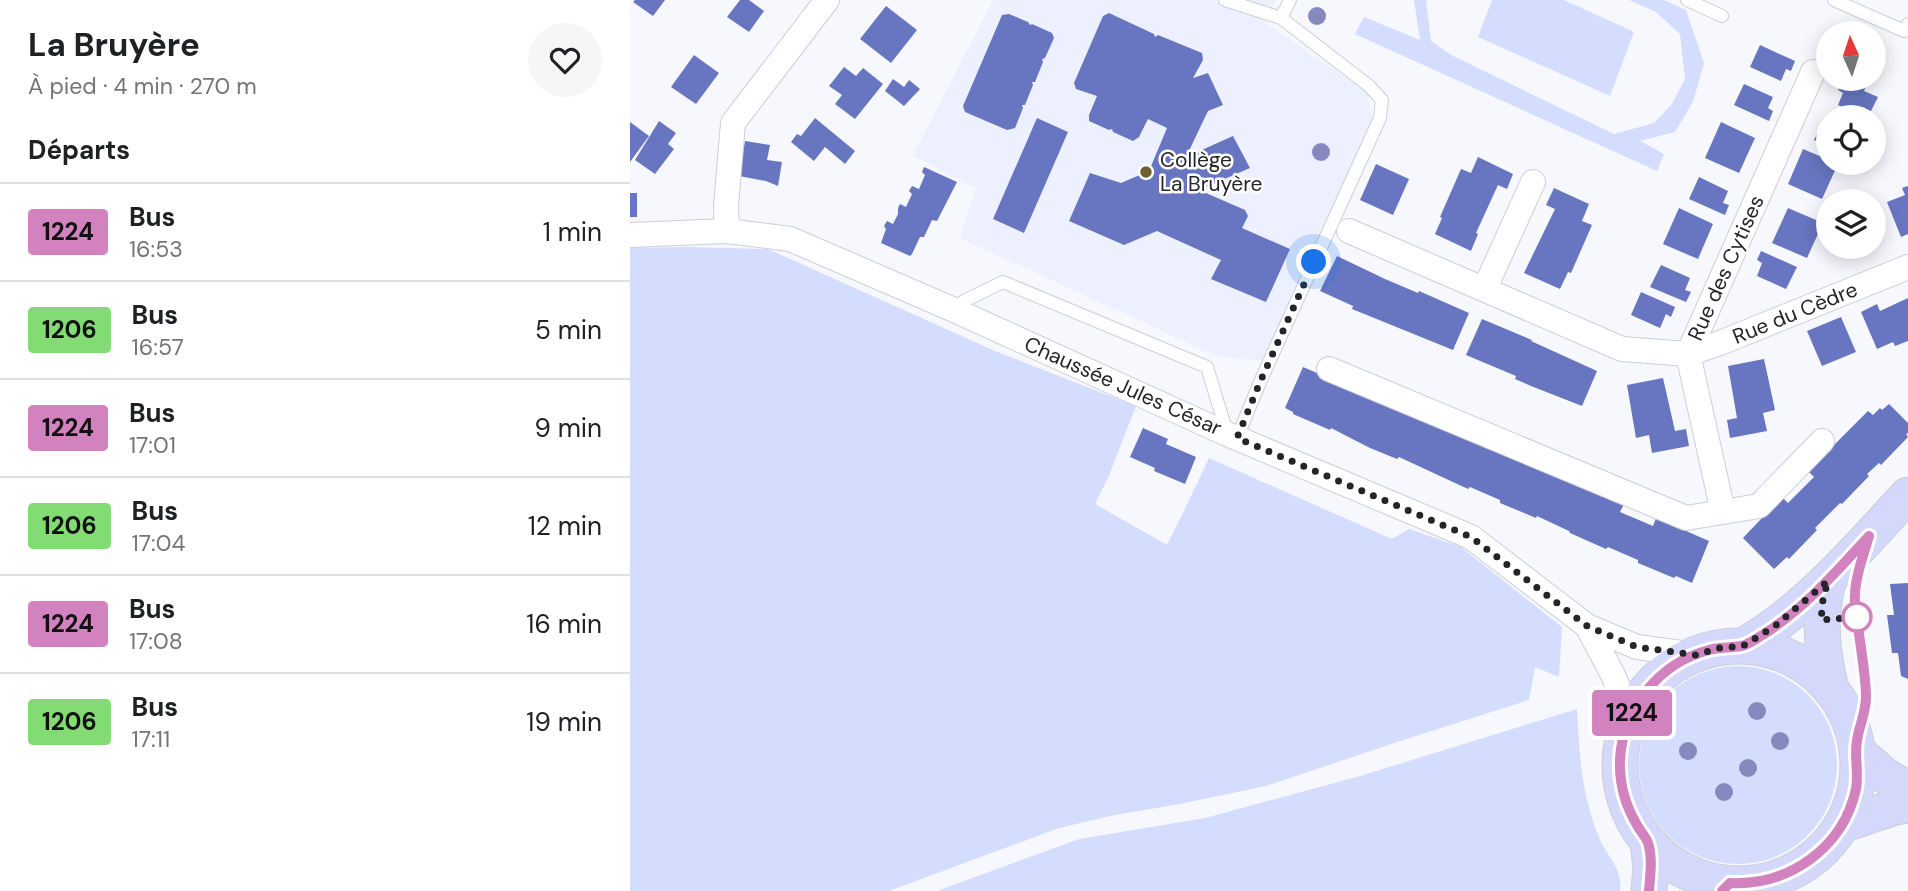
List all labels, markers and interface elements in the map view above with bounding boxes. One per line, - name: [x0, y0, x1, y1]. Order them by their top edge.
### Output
- north arrow: [1816, 21, 1886, 91]
- map controls: [1816, 21, 1886, 259]
- text: La Bruyère: [28, 23, 200, 66]
- button: heart: [528, 23, 602, 97]
- text: À pied · 4 min · 270 m: [28, 71, 257, 101]
- button: locate: [1816, 105, 1886, 175]
- text: Départs: [28, 133, 130, 167]
- place label: Collège La Bruyère: [1160, 146, 1263, 198]
- marker: Collège La Bruyère: [1138, 164, 1154, 180]
- button: layers: [1816, 189, 1886, 259]
- street label: Rue des Cytises: [1681, 191, 1771, 345]
- text: Bus: [129, 200, 175, 234]
- text: 1 min: [543, 215, 602, 249]
- text: 1224: [42, 216, 94, 247]
- text: 16:53: [129, 234, 183, 264]
- your location: [1296, 244, 1331, 279]
- street label: Rue du Cèdre: [1728, 275, 1862, 351]
- text: Bus: [132, 298, 178, 332]
- text: 5 min: [535, 313, 602, 347]
- text: 1206: [42, 314, 97, 345]
- street label: Chaussée Jules César: [1020, 330, 1226, 442]
- text: 16:57: [132, 332, 184, 362]
- text: Bus: [129, 396, 175, 430]
- text: 9 min: [534, 411, 602, 445]
- text: 1224: [42, 412, 94, 443]
- text: 17:01: [129, 430, 176, 460]
- text: Bus: [132, 494, 178, 528]
- text: 12 min: [528, 509, 602, 543]
- text: 1206: [42, 510, 97, 541]
- text: 17:04: [132, 528, 185, 558]
- text: Bus: [129, 592, 175, 626]
- unlabelled marker: [1842, 602, 1872, 632]
- text: 16 min: [526, 607, 602, 641]
- text: 1224: [42, 608, 94, 639]
- text: 17:08: [129, 626, 183, 656]
- text: Bus: [132, 690, 178, 724]
- line badge: 1224: [1583, 690, 1681, 736]
- text: 1224: [1606, 697, 1658, 728]
- text: 19 min: [526, 705, 602, 739]
- text: 1206: [42, 706, 97, 737]
- text: 17:11: [132, 724, 170, 754]

